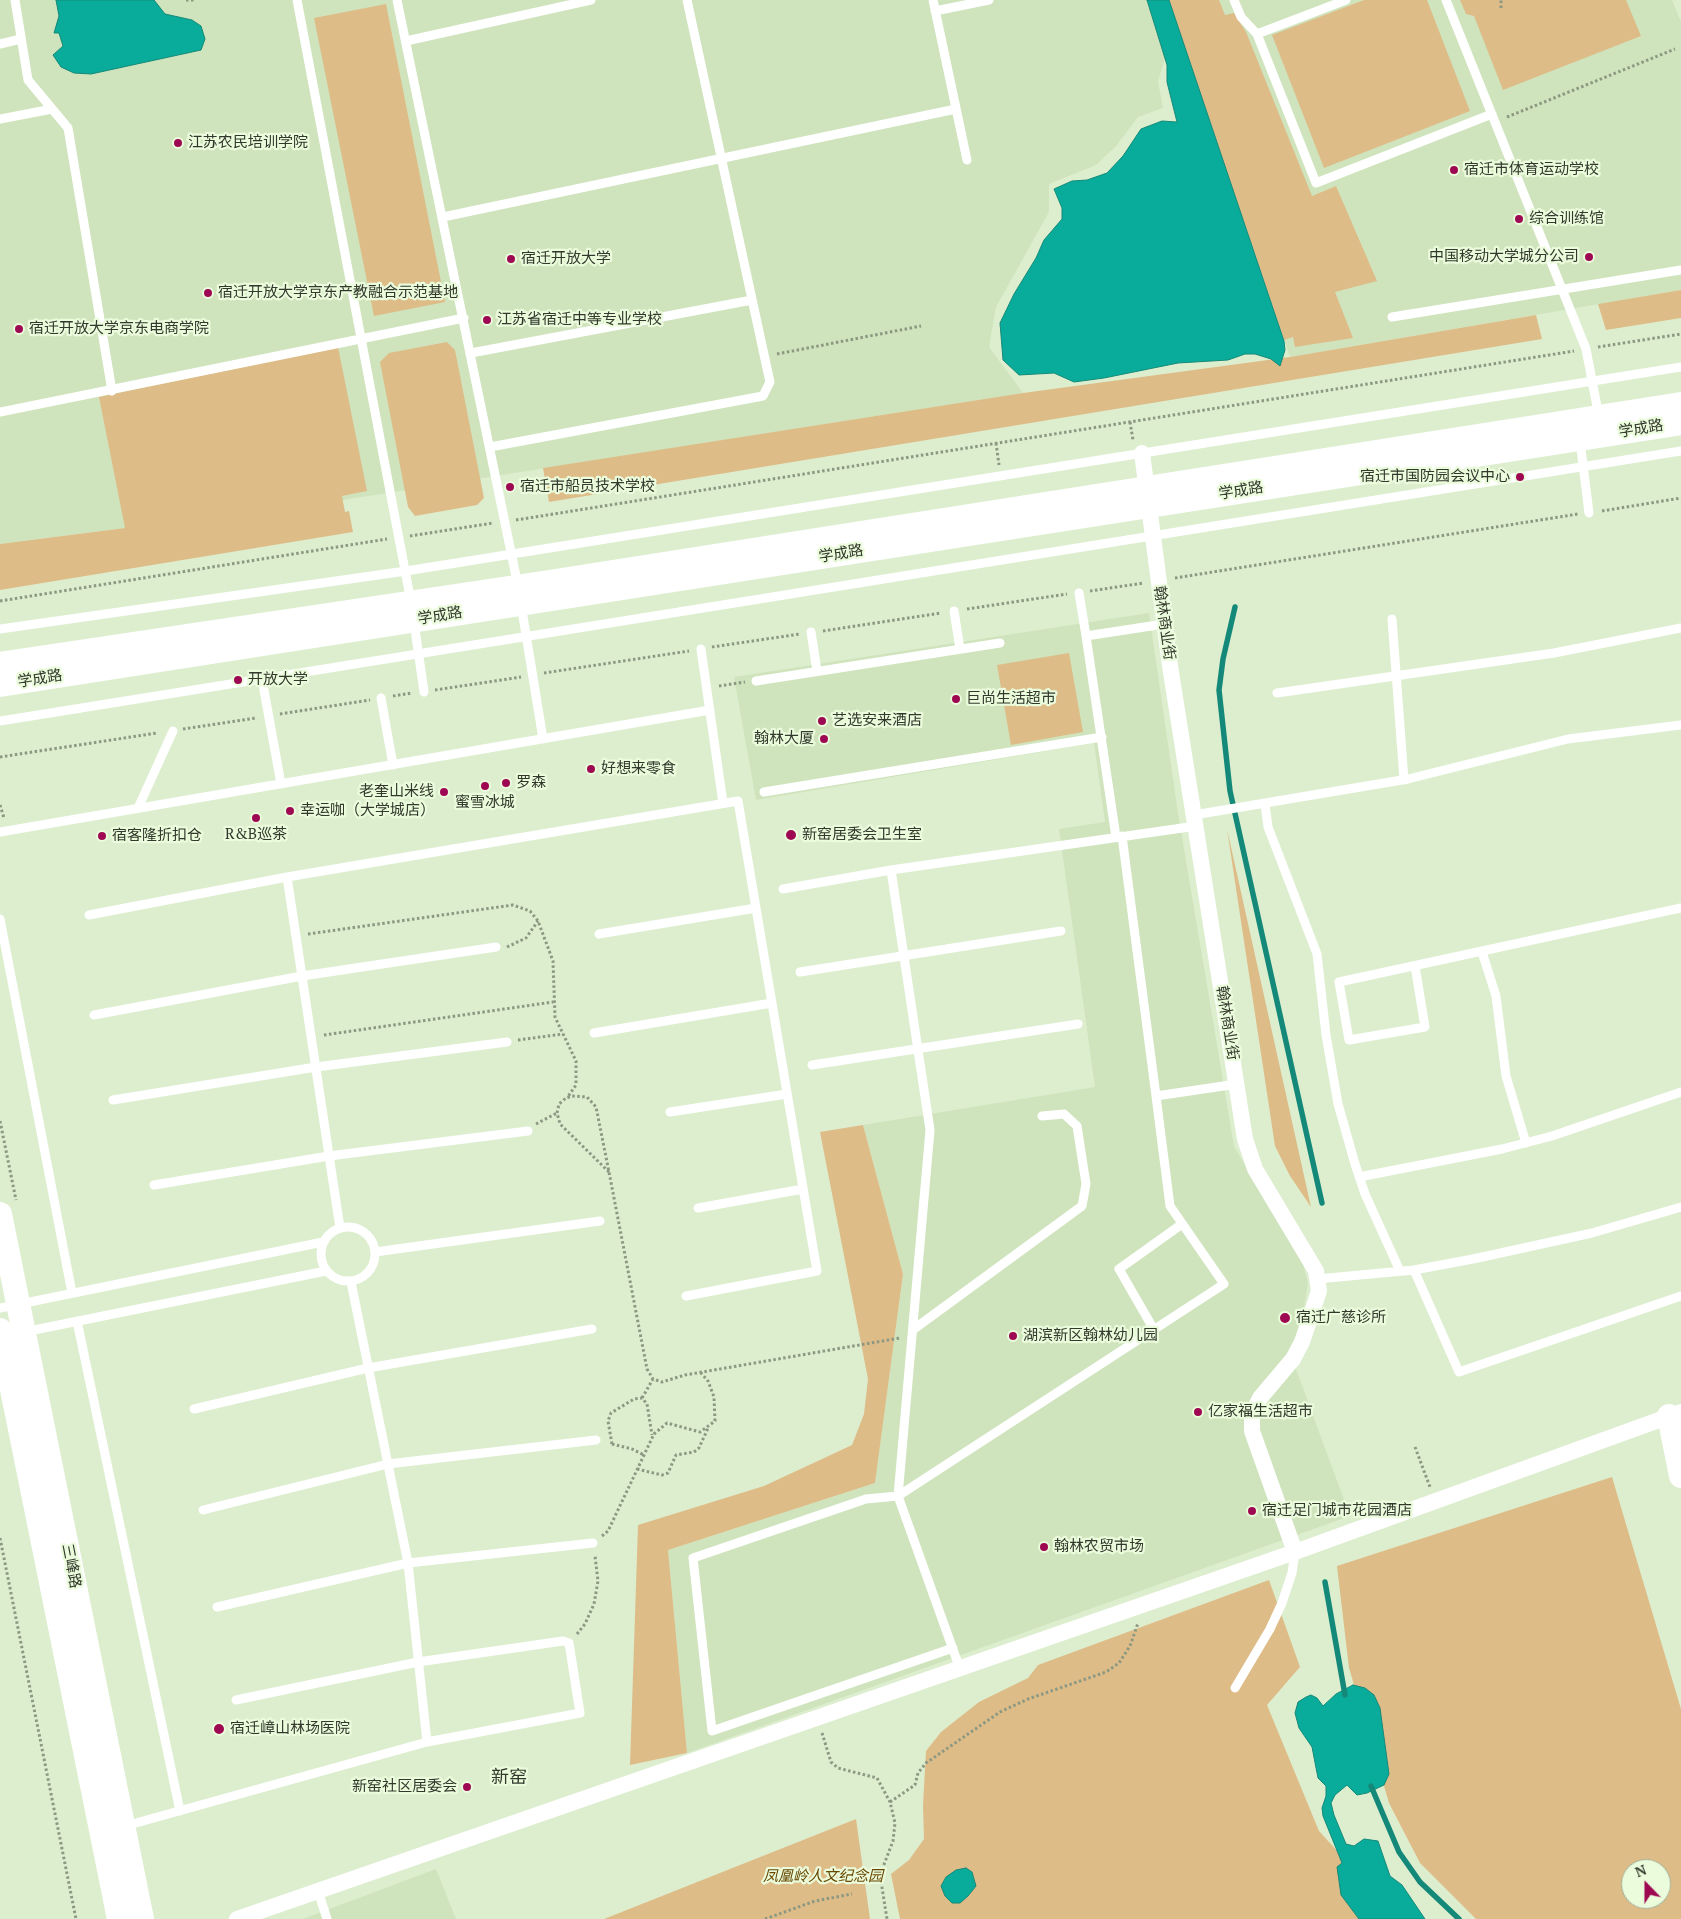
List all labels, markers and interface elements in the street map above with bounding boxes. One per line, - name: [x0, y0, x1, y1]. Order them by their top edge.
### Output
- place label: 江苏农民培训学院: [188, 134, 308, 152]
- marker: 江苏农民培训学院: [172, 137, 184, 149]
- place label: 宿迁市体育运动学校: [1464, 161, 1599, 179]
- marker: 宿迁市体育运动学校: [1448, 164, 1460, 176]
- place label: 综合训练馆: [1529, 210, 1604, 228]
- marker: 综合训练馆: [1513, 213, 1525, 225]
- place label: 中国移动大学城分公司: [1429, 248, 1579, 266]
- place label: 宿迁开放大学: [521, 250, 611, 268]
- marker: 中国移动大学城分公司: [1583, 251, 1595, 263]
- marker: 宿迁开放大学: [505, 253, 517, 265]
- place label: 宿迁开放大学京东产教融合示范基地: [218, 284, 458, 302]
- marker: 宿迁开放大学京东产教融合示范基地: [202, 287, 214, 299]
- place label: 江苏省宿迁中等专业学校: [497, 311, 662, 329]
- marker: 江苏省宿迁中等专业学校: [481, 314, 493, 326]
- place label: 宿迁开放大学京东电商学院: [29, 320, 209, 338]
- marker: 宿迁开放大学京东电商学院: [13, 323, 25, 335]
- street label: 学成路: [1617, 417, 1665, 441]
- place label: 宿迁市国防园会议中心: [1360, 468, 1510, 486]
- marker: 宿迁市国防园会议中心: [1514, 471, 1526, 483]
- place label: 宿迁市船员技术学校: [520, 478, 655, 496]
- street label: 学成路: [1217, 479, 1265, 503]
- marker: 宿迁市船员技术学校: [504, 481, 516, 493]
- street label: 学成路: [817, 542, 865, 566]
- street label: 翰林商业街: [1150, 585, 1178, 661]
- street label: 学成路: [416, 604, 464, 628]
- street label: 学成路: [16, 667, 64, 691]
- place label: 开放大学: [248, 671, 308, 689]
- marker: 开放大学: [232, 674, 244, 686]
- place label: 巨尚生活超市: [966, 690, 1056, 708]
- marker: 巨尚生活超市: [950, 693, 962, 705]
- place label: 艺选安来酒店: [832, 712, 922, 730]
- marker: 艺选安来酒店: [816, 715, 828, 727]
- place label: 翰林大厦: [754, 730, 814, 748]
- marker: 翰林大厦: [818, 733, 830, 745]
- place label: 好想来零食: [601, 760, 676, 778]
- marker: 好想来零食: [585, 763, 597, 775]
- place label: 罗森: [516, 774, 546, 792]
- marker: 罗森: [500, 777, 512, 789]
- marker: 蜜雪冰城: [479, 780, 491, 792]
- place label: 老奎山米线: [359, 783, 434, 801]
- marker: 老奎山米线: [438, 786, 450, 798]
- place label: 蜜雪冰城: [455, 794, 515, 812]
- place label: 幸运咖（大学城店）: [300, 802, 435, 820]
- marker: 幸运咖（大学城店）: [284, 805, 296, 817]
- marker: R&B巡茶: [250, 812, 262, 824]
- place label: R&B巡茶: [225, 826, 287, 844]
- place label: 新窑居委会卫生室: [802, 826, 922, 844]
- place label: 宿客隆折扣仓: [112, 827, 202, 845]
- marker: 新窑居委会卫生室: [784, 828, 798, 842]
- marker: 宿客隆折扣仓: [96, 830, 108, 842]
- street label: 翰林商业街: [1212, 985, 1242, 1061]
- place label: 宿迁广慈诊所: [1296, 1309, 1386, 1327]
- marker: 宿迁广慈诊所: [1278, 1311, 1292, 1325]
- place label: 湖滨新区翰林幼儿园: [1023, 1327, 1158, 1345]
- marker: 湖滨新区翰林幼儿园: [1007, 1330, 1019, 1342]
- place label: 亿家福生活超市: [1208, 1403, 1313, 1421]
- marker: 亿家福生活超市: [1192, 1406, 1204, 1418]
- place label: 宿迁足门城市花园酒店: [1262, 1502, 1412, 1520]
- marker: 宿迁足门城市花园酒店: [1246, 1505, 1258, 1517]
- place label: 翰林农贸市场: [1054, 1538, 1144, 1556]
- marker: 翰林农贸市场: [1038, 1541, 1050, 1553]
- street label: 三峰路: [58, 1542, 84, 1590]
- place label: 宿迁嶂山林场医院: [230, 1720, 350, 1738]
- marker: 宿迁嶂山林场医院: [212, 1722, 226, 1736]
- district label: 新窑: [491, 1767, 527, 1789]
- place label: 新窑社区居委会: [352, 1778, 457, 1796]
- marker: 新窑社区居委会: [461, 1781, 473, 1793]
- north arrow: [1621, 1859, 1671, 1909]
- text: N: [1632, 1860, 1649, 1881]
- park label: 凤凰岭人文纪念园: [763, 1868, 883, 1886]

